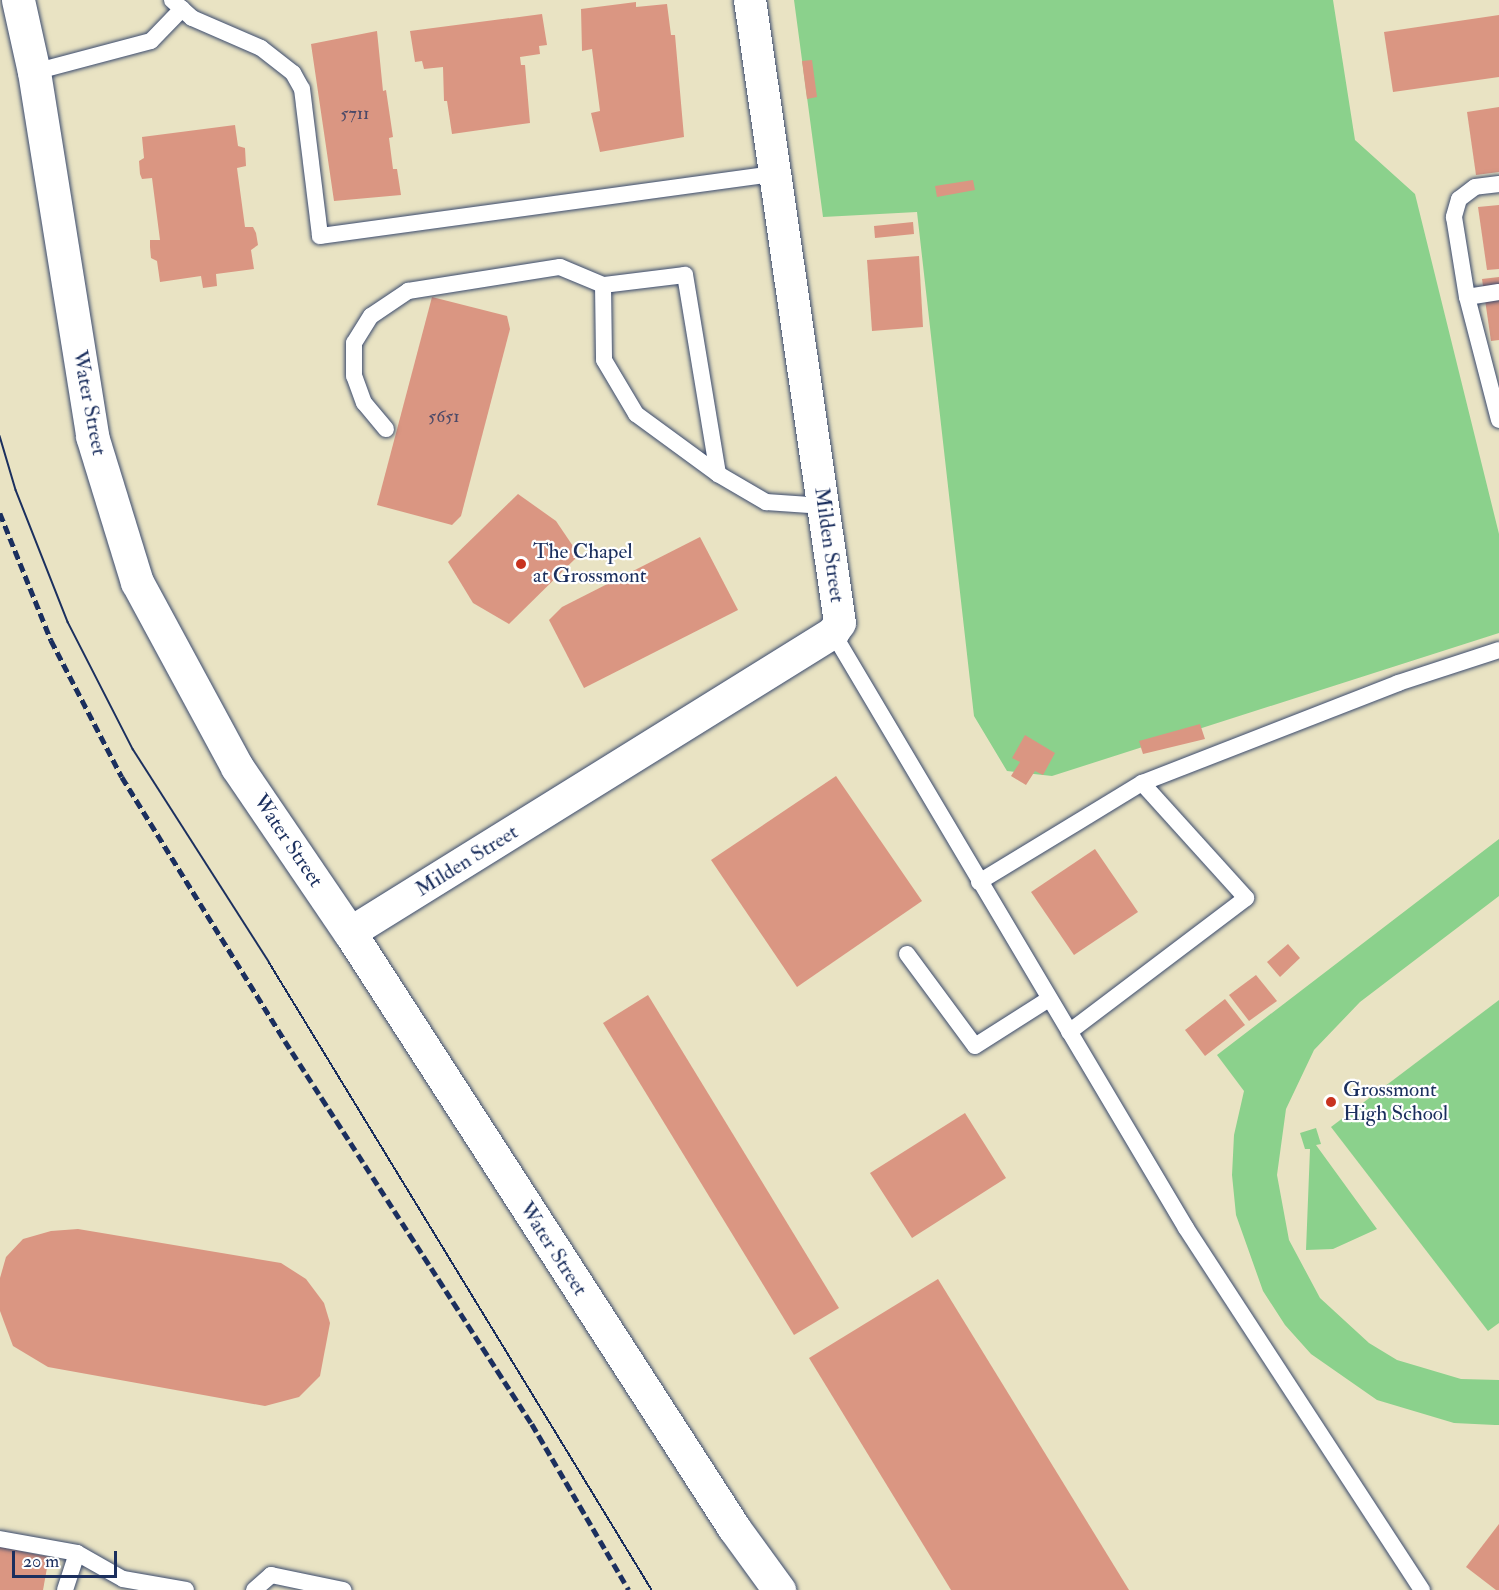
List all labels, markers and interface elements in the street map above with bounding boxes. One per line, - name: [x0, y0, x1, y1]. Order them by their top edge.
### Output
- house number: 5711: [340, 103, 370, 125]
- street label: Water Street: [66, 348, 112, 458]
- house number: 5651: [428, 406, 460, 428]
- street label: Milden Street: [808, 486, 850, 604]
- place label: The Chapel at Grossmont: [533, 539, 647, 589]
- marker: The Chapel at Grossmont: [514, 557, 528, 571]
- street label: Water Street: [248, 790, 328, 892]
- street label: Milden Street: [411, 820, 523, 902]
- place label: Grossmont High School: [1343, 1077, 1448, 1127]
- marker: Grossmont High School: [1324, 1095, 1338, 1109]
- street label: Water Street: [513, 1197, 593, 1301]
- scale bar: [15, 1539, 120, 1577]
- text: 20 m: [23, 1550, 59, 1573]

